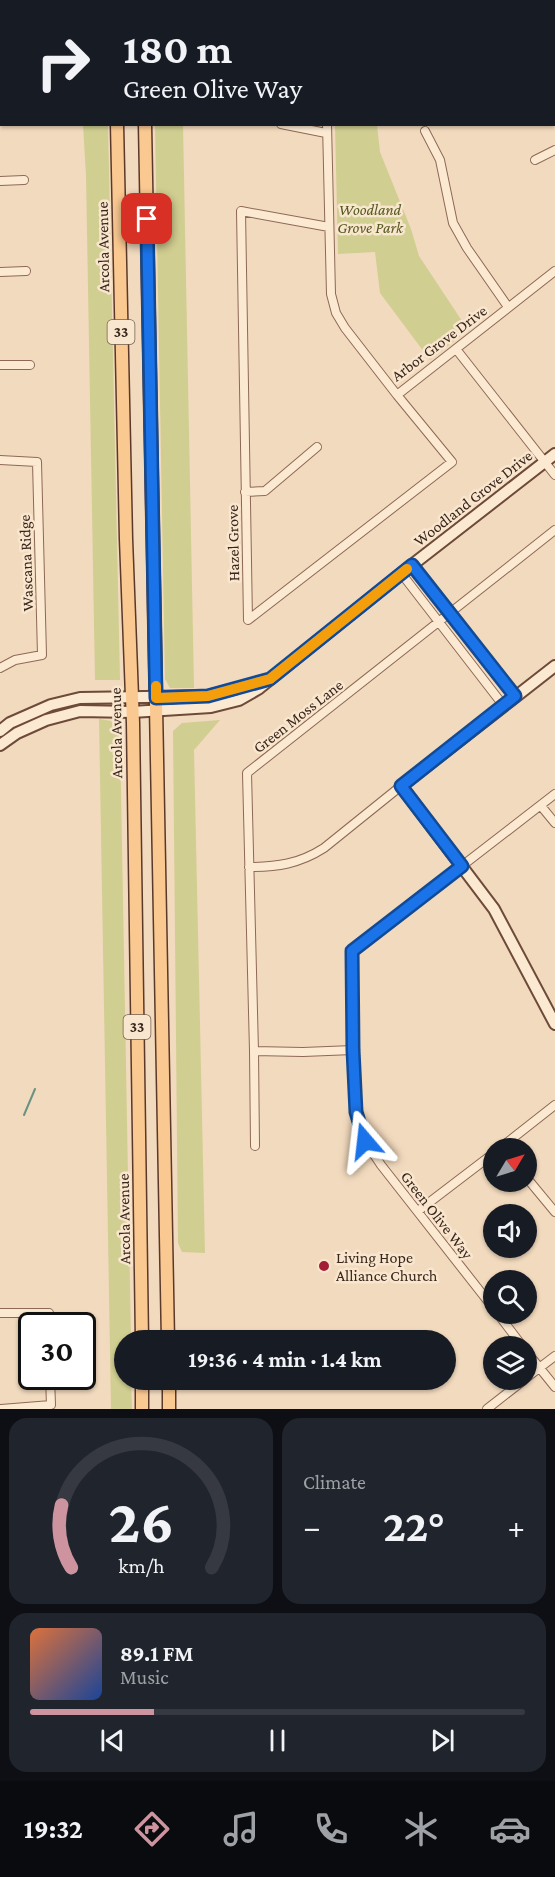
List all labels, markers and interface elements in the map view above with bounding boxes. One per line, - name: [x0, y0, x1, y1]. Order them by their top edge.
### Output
- icon: right: [24, 24, 102, 102]
- text: 180 m: [123, 25, 232, 72]
- text: Green Olive Way: [123, 74, 302, 104]
- pin: [121, 193, 172, 244]
- park label: Woodland Grove Park: [337, 201, 404, 236]
- street label: Arcola Avenue: [94, 202, 112, 292]
- icon: arrive: [130, 202, 163, 235]
- street label: Arbor Grove Drive: [388, 302, 490, 384]
- road number: 33: [108, 320, 134, 344]
- street label: Woodland Grove Drive: [410, 447, 536, 549]
- street label: Hazel Grove: [224, 505, 242, 581]
- street label: Wascana Ridge: [16, 514, 37, 612]
- street label: Green Moss Lane: [250, 676, 346, 756]
- street label: Arcola Avenue: [107, 688, 125, 778]
- road number: 33: [124, 1015, 150, 1039]
- position arrow: [333, 1109, 397, 1173]
- north arrow: [483, 1138, 537, 1192]
- map controls: [483, 1138, 537, 1390]
- street label: Green Olive Way: [397, 1168, 477, 1263]
- street label: Arcola Avenue: [115, 1174, 133, 1264]
- button: sound: [483, 1204, 537, 1258]
- place label: Living Hope Alliance Church: [336, 1249, 438, 1284]
- marker: Living Hope Alliance Church: [317, 1259, 331, 1273]
- button: search: [483, 1270, 537, 1324]
- speed limit sign: 30: [18, 1312, 96, 1390]
- button: layers: [483, 1336, 537, 1390]
- text: 19:36 · 4 min · 1.4 km: [188, 1347, 382, 1372]
- text: Climate: [303, 1471, 366, 1493]
- text: 26: [108, 1486, 174, 1555]
- text: 22°: [383, 1501, 445, 1551]
- text: −: [303, 1508, 320, 1545]
- text: +: [508, 1508, 525, 1545]
- text: km/h: [118, 1554, 165, 1578]
- text: 89.1 FM: [120, 1641, 193, 1666]
- text: Music: [120, 1666, 169, 1688]
- icon: previous: [96, 1724, 129, 1757]
- icon: pause: [261, 1724, 294, 1757]
- icon: next: [426, 1724, 459, 1757]
- icon: directions: [131, 1808, 173, 1850]
- icon: music: [220, 1808, 262, 1850]
- icon: phone: [310, 1808, 352, 1850]
- icon: climate: [400, 1808, 442, 1850]
- icon: car: [489, 1808, 531, 1850]
- text: 19:32: [24, 1814, 83, 1844]

